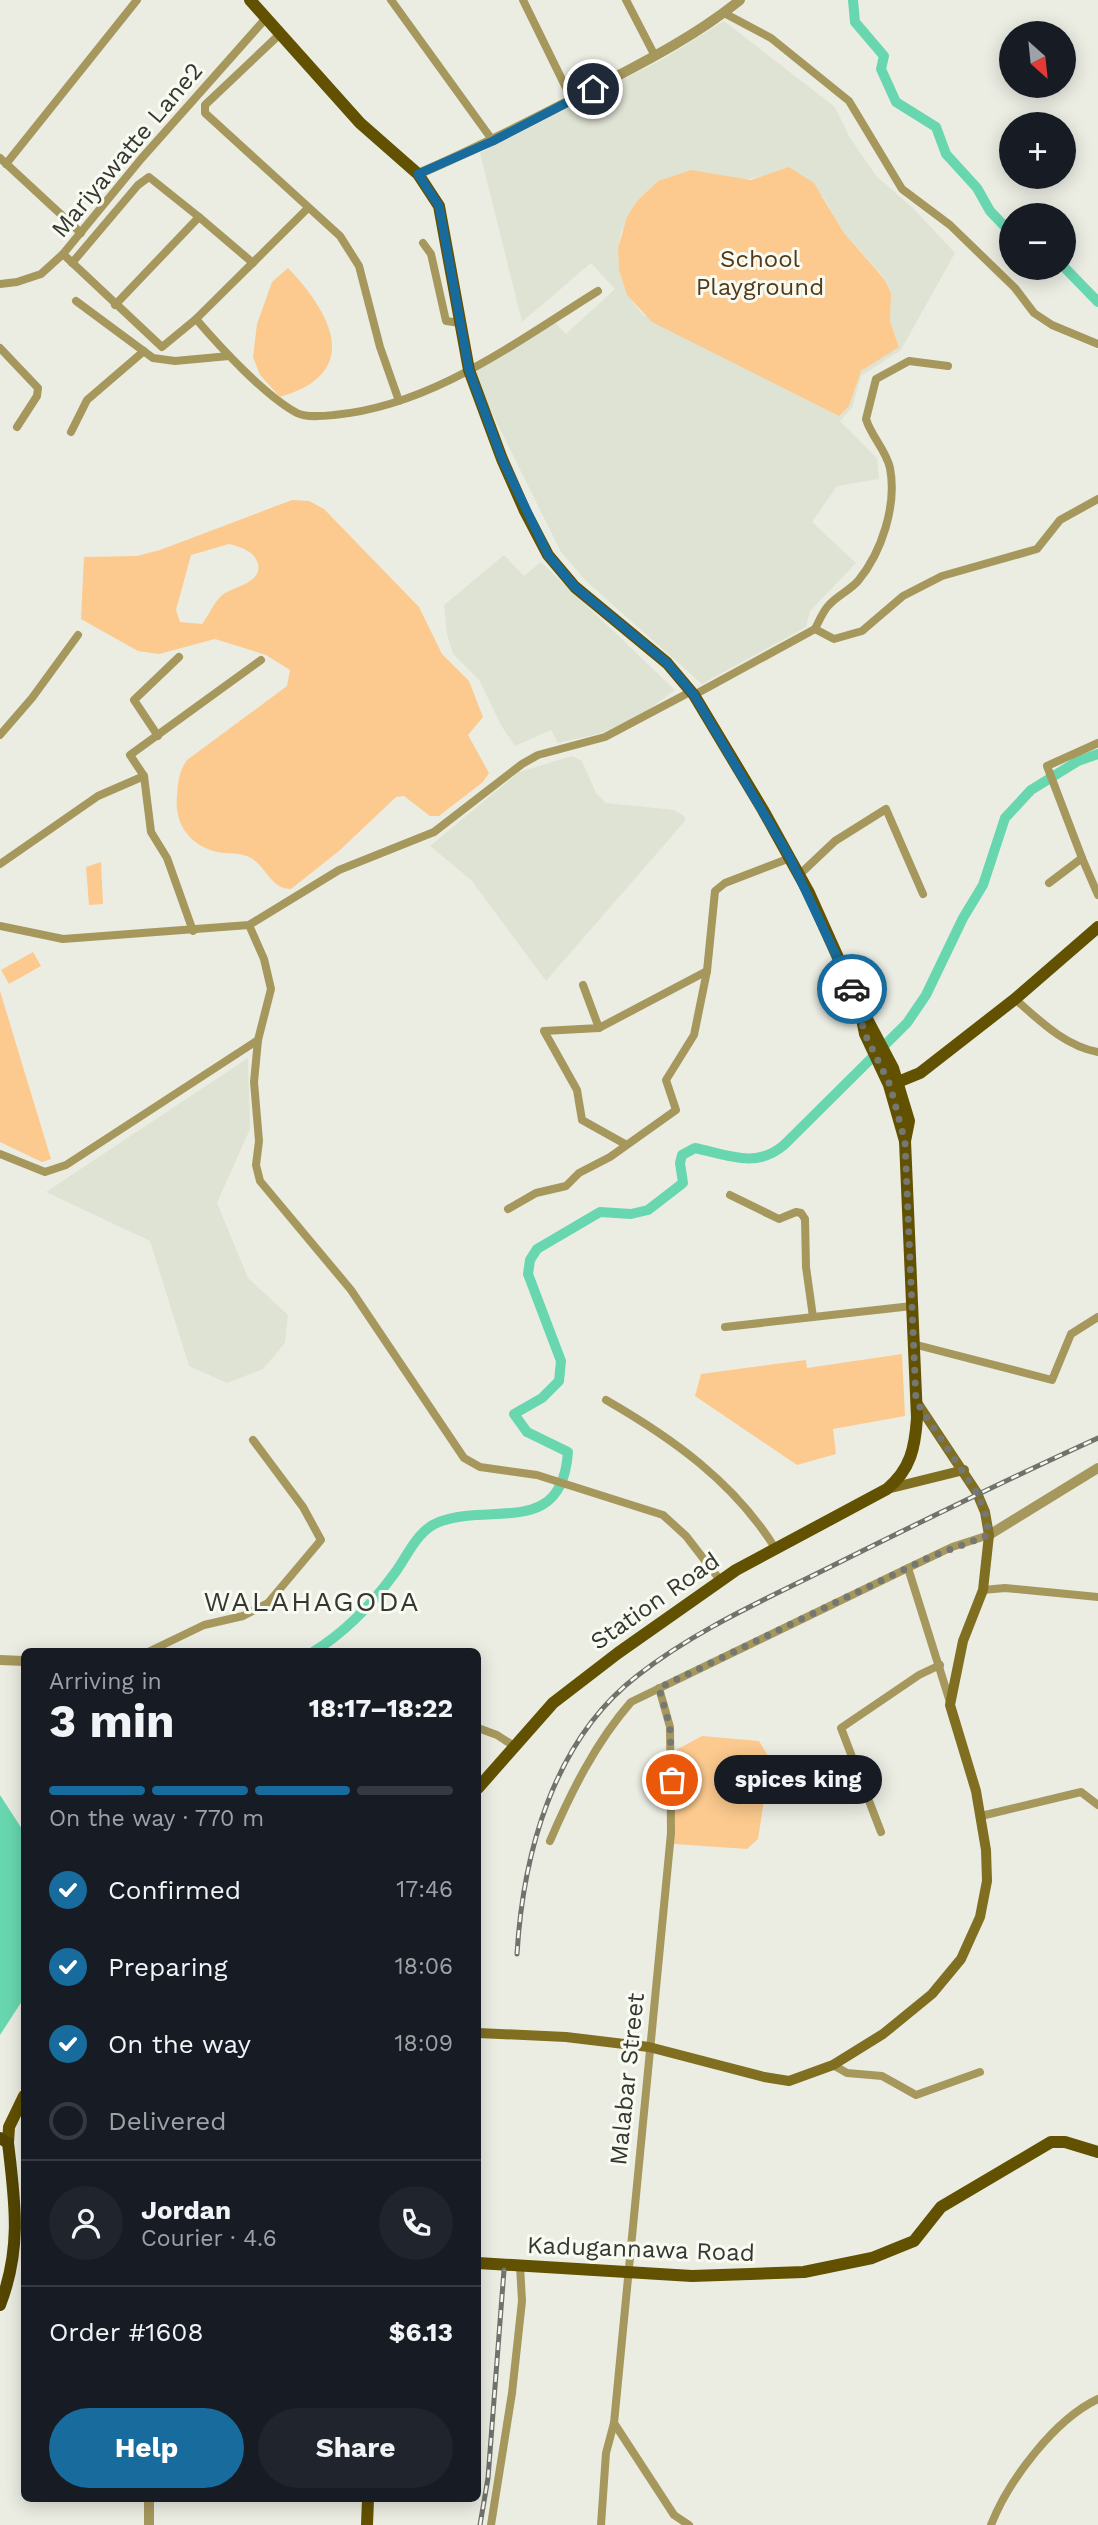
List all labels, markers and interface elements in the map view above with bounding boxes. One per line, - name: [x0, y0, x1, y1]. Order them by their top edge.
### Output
- north arrow: [999, 21, 1076, 98]
- map controls: [999, 21, 1076, 280]
- street label: Mariyawatte Lane2: [46, 57, 208, 243]
- pin: [563, 59, 623, 119]
- icon: home: [574, 70, 612, 108]
- button: +: [999, 112, 1076, 189]
- button: −: [999, 203, 1076, 280]
- park label: School Playground: [696, 245, 824, 301]
- courier: [817, 954, 887, 1024]
- icon: car: [833, 970, 871, 1008]
- street label: Station Road: [585, 1546, 725, 1656]
- district label: WALAHAGODA: [203, 1585, 421, 1618]
- text: Arriving in: [49, 1668, 162, 1695]
- text: 18:17–18:22: [309, 1693, 453, 1723]
- text: 3 min: [49, 1694, 175, 1748]
- pin: [642, 1750, 702, 1810]
- callout: spices king: [714, 1756, 882, 1804]
- icon: bag: [653, 1761, 691, 1799]
- text: spices king: [735, 1766, 861, 1793]
- text: On the way · 770 m: [49, 1805, 264, 1832]
- icon: check: [49, 1871, 87, 1909]
- text: Confirmed: [108, 1875, 241, 1905]
- text: 17:46: [396, 1876, 453, 1903]
- icon: check: [49, 1948, 87, 1986]
- text: Preparing: [108, 1952, 228, 1982]
- text: 18:06: [395, 1953, 453, 1980]
- street label: Malabar Street: [604, 1991, 650, 2167]
- icon: check: [49, 2025, 87, 2063]
- text: On the way: [108, 2029, 251, 2059]
- text: 18:09: [395, 2030, 453, 2057]
- text: Delivered: [108, 2106, 227, 2136]
- button: person: [49, 2186, 123, 2260]
- button: phone: [379, 2186, 453, 2260]
- text: Jordan: [141, 2195, 231, 2225]
- text: Courier · 4.6: [141, 2225, 277, 2252]
- street label: Kadugannawa Road: [527, 2231, 755, 2267]
- text: Order #1608: [49, 2317, 203, 2347]
- text: $6.13: [389, 2317, 453, 2347]
- button: Help: [49, 2408, 244, 2488]
- button: Share: [258, 2408, 453, 2488]

